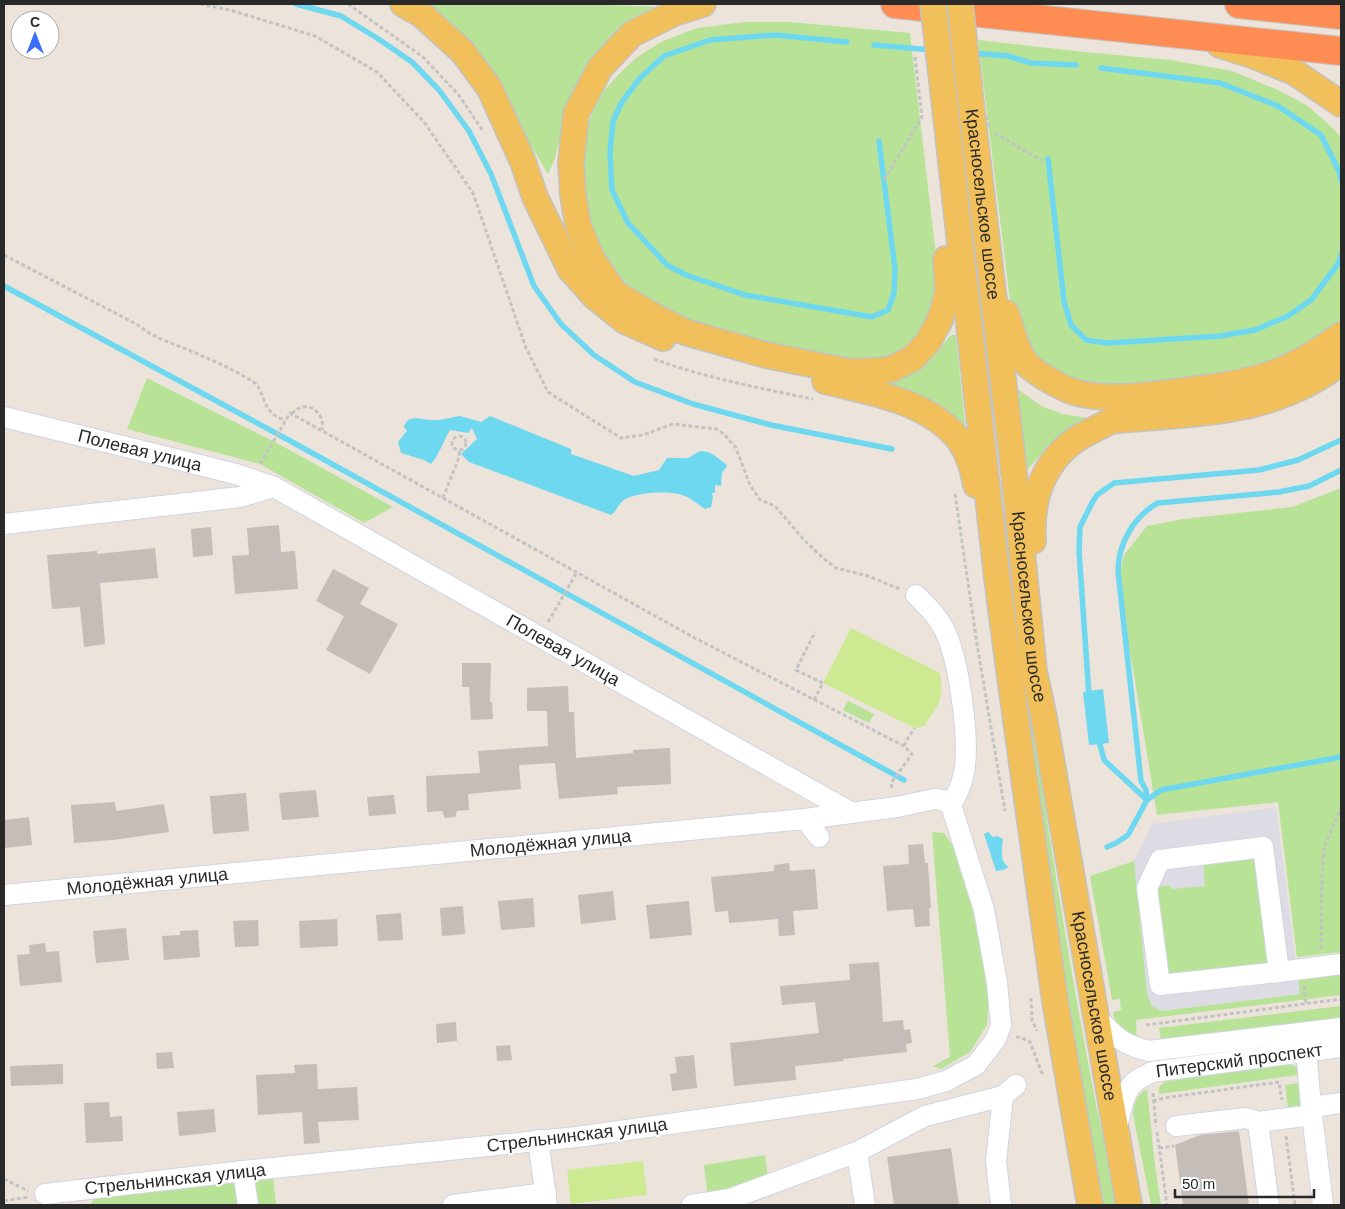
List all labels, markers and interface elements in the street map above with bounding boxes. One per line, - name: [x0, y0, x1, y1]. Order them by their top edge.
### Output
- north arrow: [10, 10, 60, 60]
- text: С: [30, 14, 40, 30]
- street label: Красносельское шоссе: [962, 108, 1004, 301]
- street label: Полевая улица: [76, 426, 205, 475]
- street label: Красносельское шоссе: [1008, 510, 1050, 704]
- street label: Полевая улица: [503, 610, 624, 690]
- street label: Молодёжная улица: [469, 825, 633, 861]
- street label: Молодёжная улица: [66, 864, 230, 899]
- street label: Красносельское шоссе: [1068, 910, 1121, 1103]
- street label: Питерский проспект: [1155, 1040, 1324, 1081]
- street label: Стрельнинская улица: [485, 1114, 670, 1156]
- street label: Стрельнинская улица: [83, 1159, 268, 1198]
- scale bar: [1175, 1166, 1314, 1198]
- text: 50 m: [1182, 1175, 1215, 1192]

